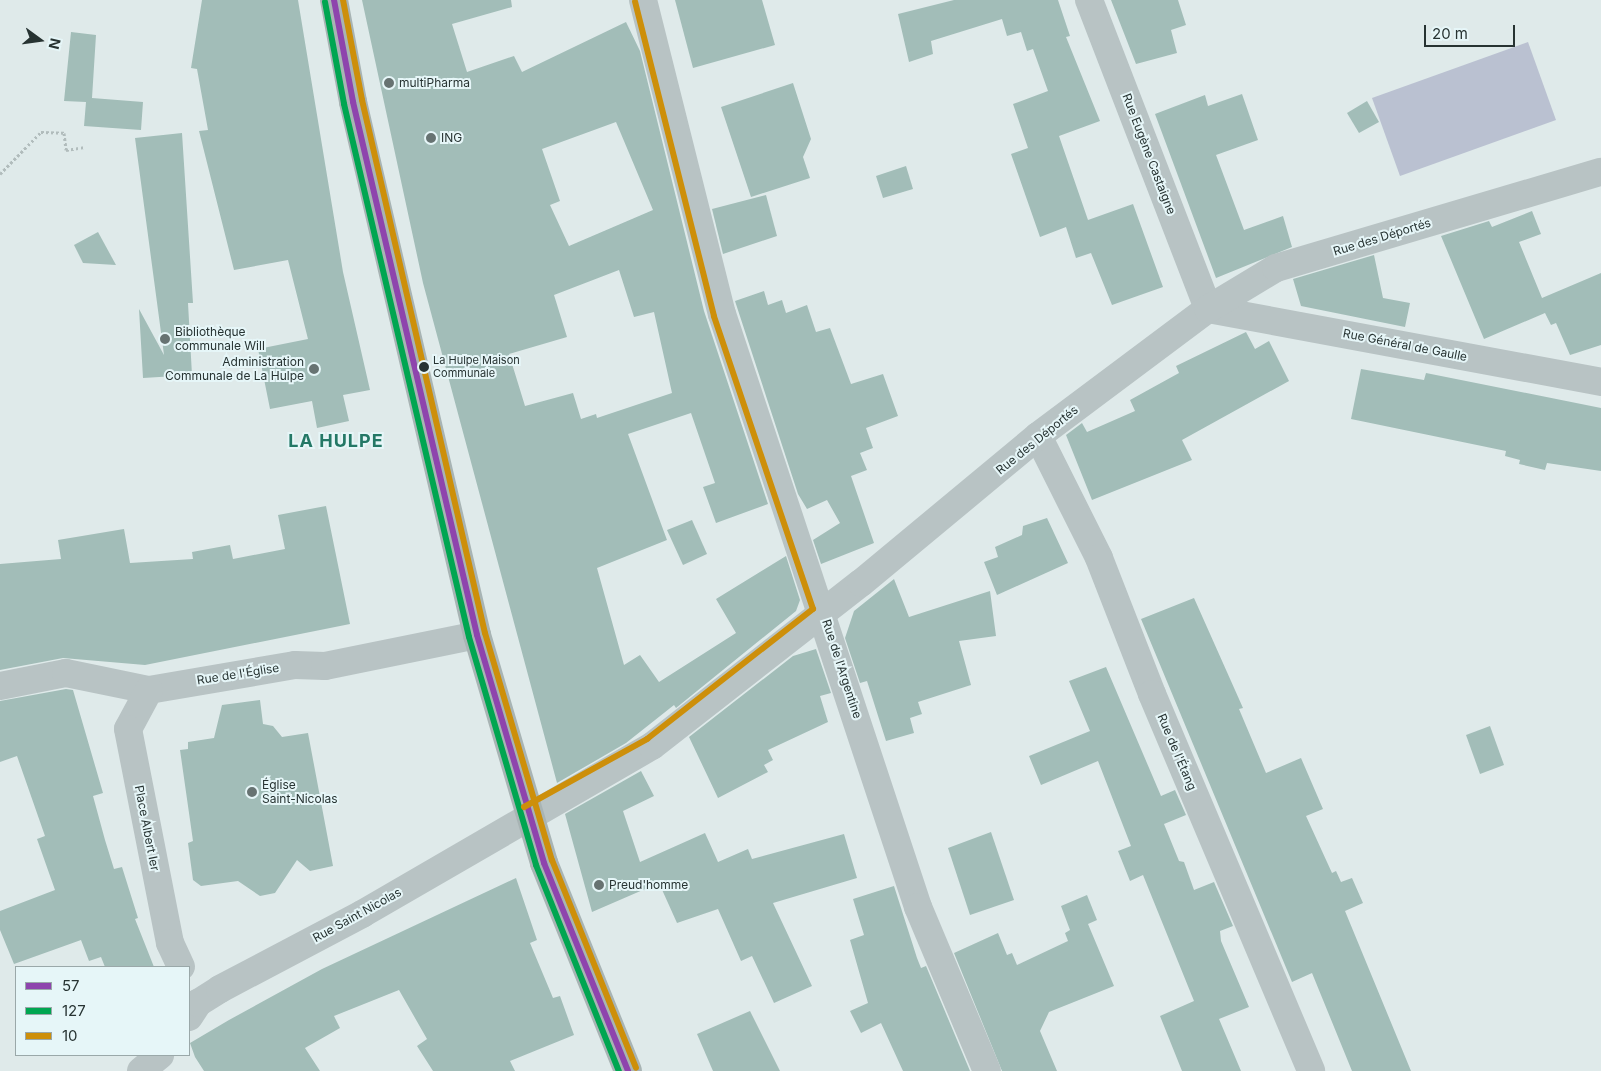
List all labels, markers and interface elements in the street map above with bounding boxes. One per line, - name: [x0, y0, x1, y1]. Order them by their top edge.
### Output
- north arrow: [15, 15, 65, 65]
- scale bar: [1426, 15, 1517, 47]
- text: 20 m: [1432, 24, 1468, 43]
- text: N: [46, 37, 65, 51]
- place label: multiPharma: [399, 76, 470, 90]
- marker: multiPharma: [383, 77, 395, 89]
- street label: Rue Eugène Castaigne: [1119, 92, 1179, 216]
- place label: ING: [441, 131, 462, 145]
- marker: ING: [425, 132, 437, 144]
- street label: Rue des Déportés: [1331, 215, 1433, 259]
- place label: Bibliothèque communale Will: [175, 325, 265, 353]
- street label: Rue Général de Gaulle: [1342, 326, 1468, 364]
- marker: Bibliothèque communale Will: [159, 333, 171, 345]
- place label: La Hulpe Maison Communale: [433, 354, 520, 380]
- place label: Administration Communale de La Hulpe: [165, 355, 304, 383]
- marker: La Hulpe Maison Communale: [419, 362, 429, 372]
- marker: Administration Communale de La Hulpe: [308, 363, 320, 375]
- street label: Rue des Déportés: [993, 403, 1081, 477]
- district label: LA HULPE: [287, 430, 385, 452]
- street label: Rue de l'Argentine: [819, 618, 865, 720]
- street label: Rue de l'Église: [196, 660, 280, 688]
- street label: Rue de l'Étang: [1154, 712, 1200, 792]
- place label: Église Saint-Nicolas: [262, 778, 338, 806]
- street label: Place Albert Ier: [132, 784, 162, 872]
- marker: Église Saint-Nicolas: [246, 786, 258, 798]
- place label: Preud'homme: [609, 878, 688, 892]
- marker: Preud'homme: [593, 879, 605, 891]
- street label: Rue Saint Nicolas: [310, 885, 404, 945]
- legend: [15, 966, 190, 1056]
- text: 57: [62, 976, 80, 995]
- text: 127: [62, 1001, 86, 1020]
- text: 10: [62, 1026, 78, 1045]

